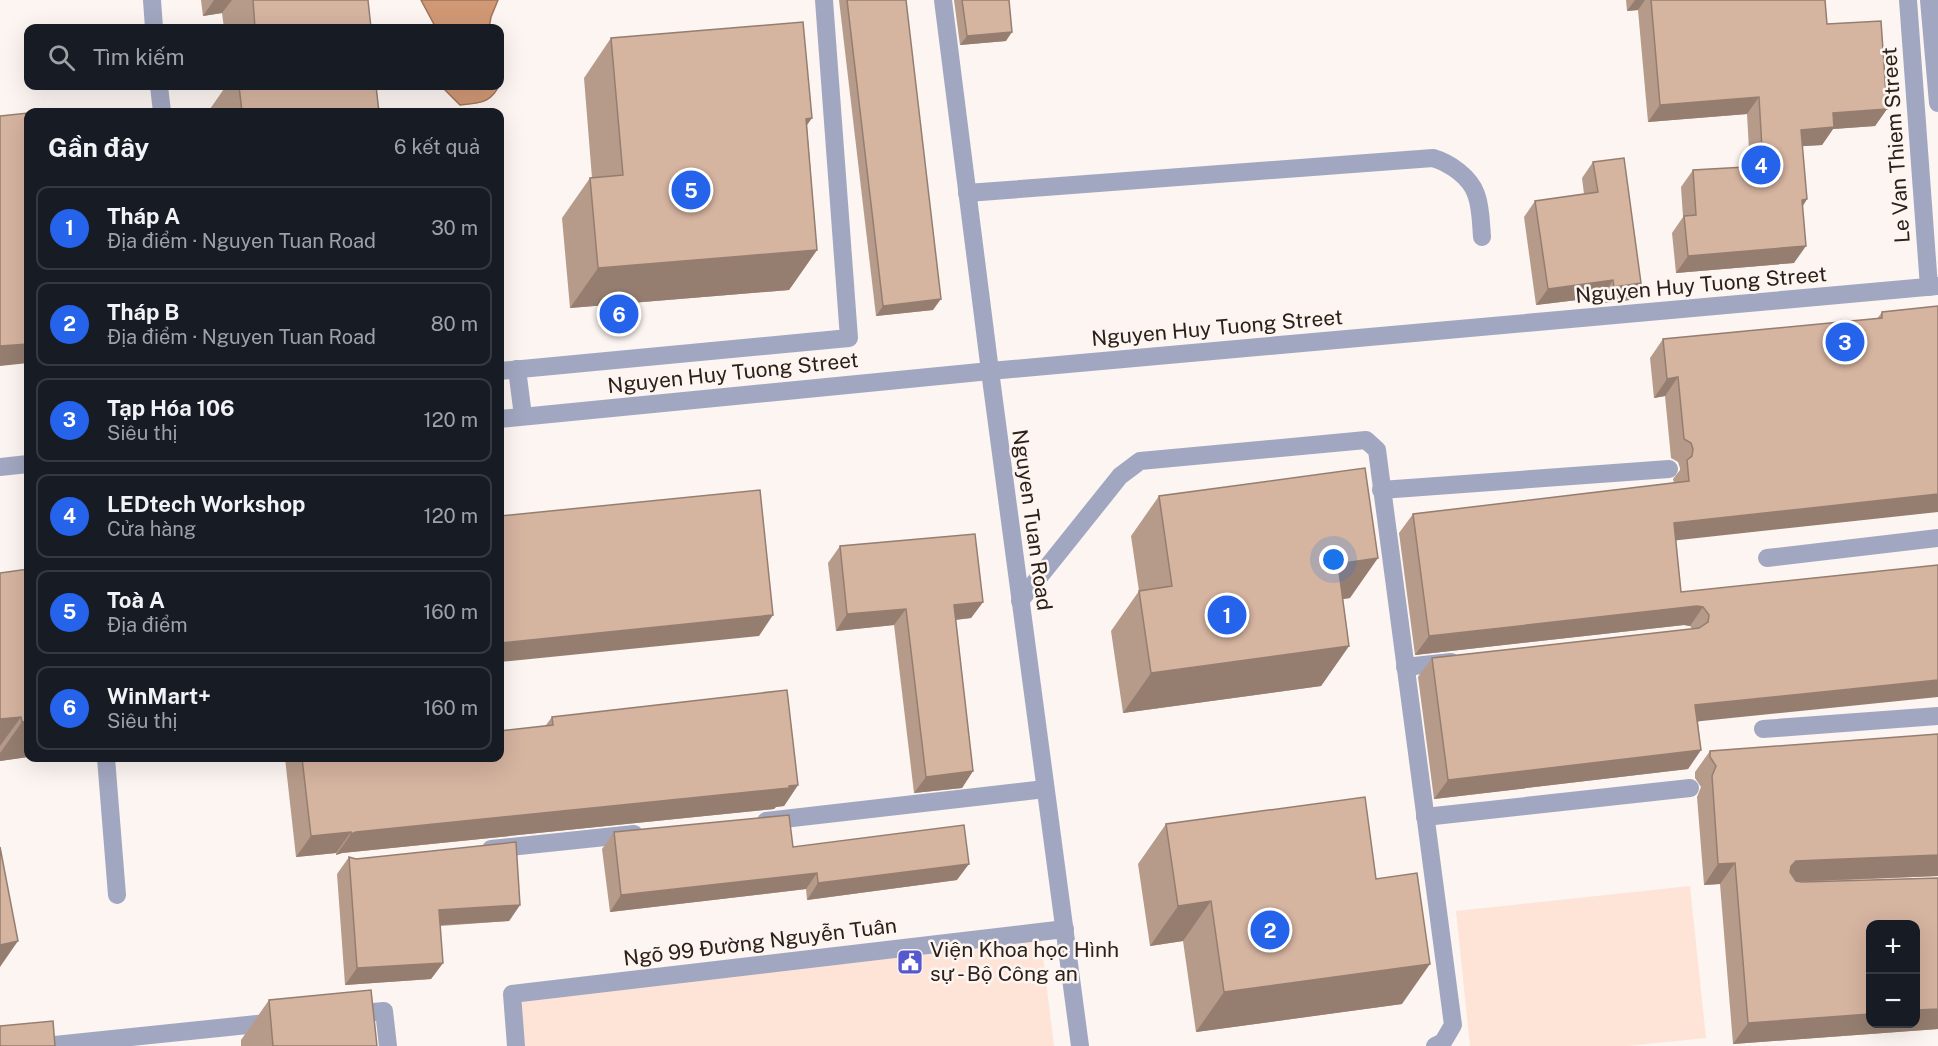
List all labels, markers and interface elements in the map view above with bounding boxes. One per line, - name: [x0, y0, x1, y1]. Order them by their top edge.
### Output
- search box: [24, 24, 504, 90]
- icon: search: [45, 41, 78, 74]
- text: Tìm kiếm: [93, 44, 184, 70]
- street label: Le Van Thiem Street: [1876, 46, 1915, 244]
- text: Gần đây: [48, 132, 149, 163]
- text: 6 kết quả: [394, 135, 480, 159]
- pin: 4: [1742, 142, 1780, 188]
- pin: 5: [672, 168, 710, 213]
- text: Tháp A: [107, 203, 180, 229]
- text: 1: [65, 216, 74, 240]
- text: 30 m: [431, 216, 478, 240]
- text: Địa điểm · Nguyen Tuan Road: [107, 229, 376, 253]
- street label: Nguyen Huy Tuong Street: [1574, 261, 1828, 308]
- pin: 6: [600, 292, 638, 336]
- text: Tháp B: [107, 299, 179, 325]
- street label: Nguyen Huy Tuong Street: [1090, 304, 1344, 351]
- text: 2: [63, 312, 76, 336]
- text: 80 m: [431, 312, 478, 336]
- pin: 3: [1826, 320, 1864, 364]
- text: Địa điểm · Nguyen Tuan Road: [107, 325, 376, 349]
- street label: Nguyen Huy Tuong Street: [606, 347, 860, 398]
- text: Tạp Hóa 106: [107, 395, 235, 421]
- text: 3: [63, 408, 76, 432]
- text: 120 m: [424, 408, 478, 432]
- text: Siêu thị: [107, 421, 177, 445]
- street label: Nguyen Tuan Road: [1007, 428, 1058, 612]
- text: LEDtech Workshop: [107, 491, 305, 517]
- text: 4: [63, 504, 76, 528]
- text: 120 m: [424, 504, 478, 528]
- text: Cửa hàng: [107, 517, 196, 541]
- your location: [1319, 545, 1348, 574]
- text: Toà A: [107, 587, 165, 613]
- pin: 1: [1208, 592, 1246, 638]
- text: 5: [63, 600, 76, 624]
- text: 160 m: [423, 600, 478, 624]
- text: Địa điểm: [107, 613, 188, 637]
- text: WinMart+: [107, 683, 211, 709]
- text: 6: [63, 696, 76, 720]
- text: 160 m: [423, 696, 478, 720]
- text: Siêu thị: [107, 709, 177, 733]
- pin: 2: [1250, 908, 1290, 952]
- street label: Ngõ 99 Đường Nguyễn Tuân: [622, 912, 898, 971]
- map controls: [1866, 920, 1920, 1028]
- button: +: [1866, 920, 1920, 974]
- place label: Viện Khoa học Hình sự - Bộ Công an: [930, 937, 1119, 986]
- public building icon: Viện Khoa học Hình sự - Bộ Công an: [895, 947, 925, 977]
- button: −: [1866, 974, 1920, 1028]

